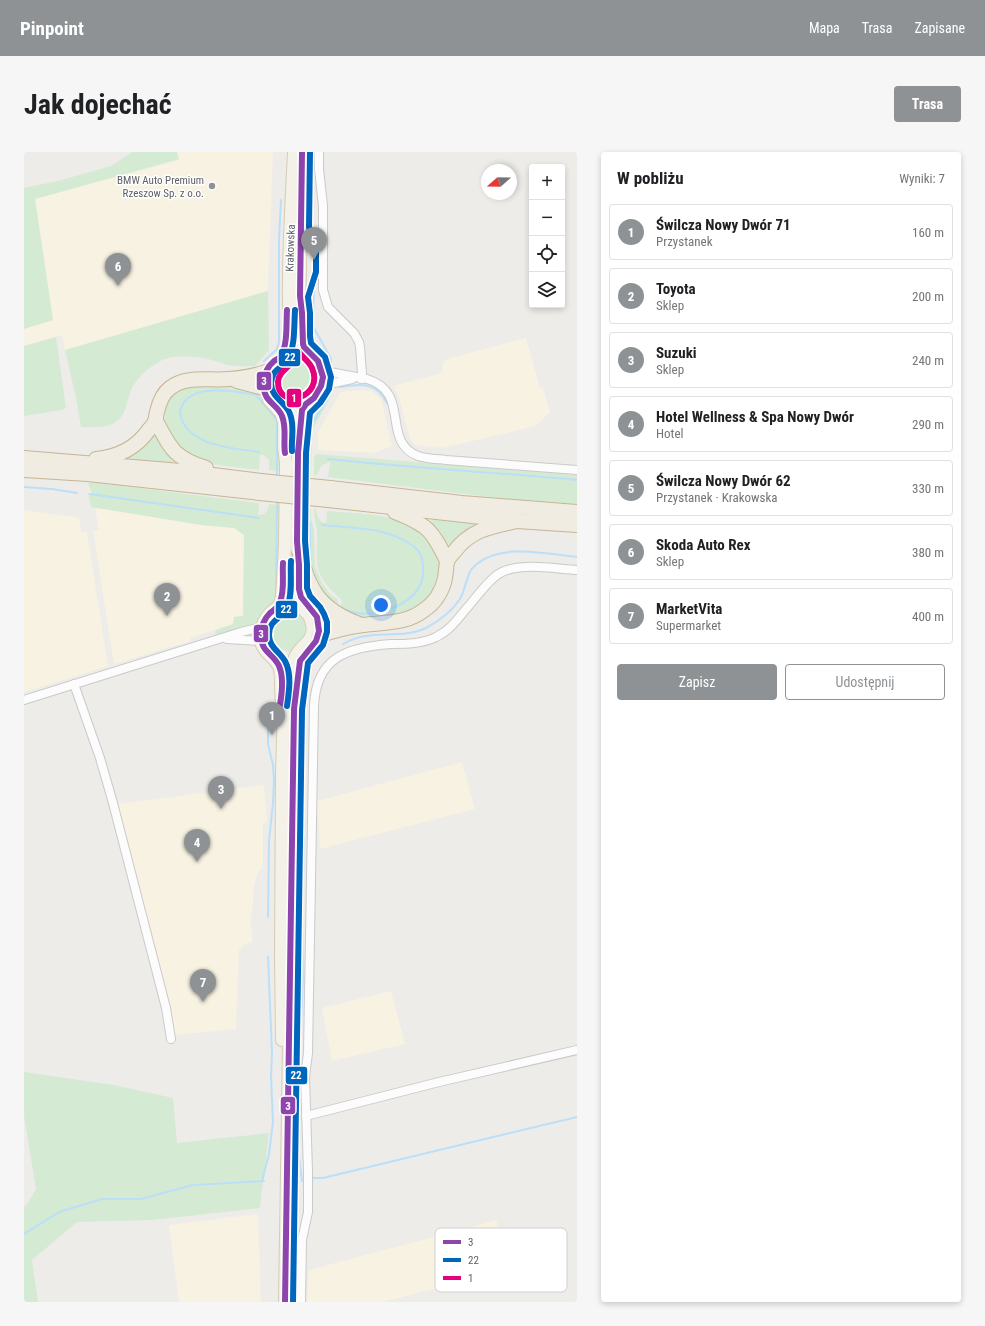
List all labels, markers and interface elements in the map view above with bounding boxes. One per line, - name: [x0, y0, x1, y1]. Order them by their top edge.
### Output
- text: Pinpoint: [20, 17, 84, 40]
- text: Mapa: [809, 20, 840, 36]
- text: Trasa: [862, 20, 892, 36]
- text: Zapisane: [914, 20, 965, 36]
- button: Trasa: [894, 86, 961, 122]
- text: Jak dojechać: [24, 88, 172, 121]
- north arrow: [481, 164, 517, 200]
- map controls: [529, 164, 565, 308]
- button: +: [529, 164, 565, 200]
- text: W pobliżu: [617, 168, 684, 188]
- text: Wyniki: 7: [899, 171, 945, 186]
- place label: BMW Auto Premium Rzeszow Sp. z o.o.: [117, 174, 204, 200]
- marker: BMW Auto Premium Rzeszow Sp. z o.o.: [207, 181, 217, 191]
- button: −: [529, 200, 565, 236]
- text: Świlcza Nowy Dwór 71: [656, 216, 791, 234]
- street label: Krakowska: [283, 224, 298, 272]
- text: 1: [628, 225, 634, 240]
- text: 160 m: [912, 225, 944, 240]
- pin: 5: [301, 227, 327, 260]
- text: Przystanek: [656, 234, 713, 249]
- button: locate: [529, 236, 565, 272]
- pin: 6: [105, 253, 131, 286]
- button: layers: [529, 272, 565, 308]
- text: Toyota: [656, 280, 696, 298]
- text: 2: [628, 289, 634, 304]
- text: 200 m: [912, 289, 944, 304]
- text: Sklep: [656, 298, 684, 313]
- text: Suzuki: [656, 344, 697, 362]
- line badge: 22: [278, 348, 301, 367]
- text: 22: [284, 351, 296, 364]
- text: 3: [628, 353, 634, 368]
- text: 240 m: [912, 353, 944, 368]
- text: Sklep: [656, 362, 684, 377]
- line badge: 3: [256, 371, 272, 391]
- text: 3: [261, 375, 267, 388]
- line badge: 1: [286, 388, 302, 408]
- text: 1: [291, 392, 297, 405]
- text: Hotel Wellness & Spa Nowy Dwór: [656, 408, 854, 426]
- text: 4: [628, 417, 634, 432]
- text: 290 m: [912, 417, 944, 432]
- text: Hotel: [656, 426, 684, 441]
- text: Świlcza Nowy Dwór 62: [656, 472, 791, 490]
- text: 5: [628, 481, 634, 496]
- text: 330 m: [912, 481, 944, 496]
- text: Przystanek · Krakowska: [656, 490, 778, 505]
- text: Skoda Auto Rex: [656, 536, 751, 554]
- text: 6: [628, 545, 634, 560]
- text: 380 m: [912, 545, 944, 560]
- text: Sklep: [656, 554, 684, 569]
- pin: 2: [154, 583, 180, 616]
- your location: [371, 595, 391, 615]
- line badge: 22: [275, 600, 298, 619]
- text: MarketVita: [656, 600, 722, 618]
- text: 22: [280, 603, 292, 616]
- text: 7: [628, 609, 634, 624]
- text: 400 m: [912, 609, 944, 624]
- text: Supermarket: [656, 618, 721, 633]
- line badge: 3: [253, 624, 269, 643]
- text: 3: [258, 628, 264, 641]
- button: Zapisz: [617, 664, 777, 700]
- button: Udostępnij: [785, 664, 945, 700]
- pin: 1: [259, 702, 285, 735]
- pin: 3: [208, 776, 234, 809]
- pin: 4: [184, 829, 210, 862]
- pin: 7: [190, 969, 216, 1002]
- line badge: 22: [285, 1066, 308, 1085]
- text: 22: [290, 1069, 302, 1082]
- line badge: 3: [280, 1096, 296, 1115]
- text: 3: [285, 1100, 291, 1113]
- legend: [435, 1228, 567, 1292]
- text: 3: [468, 1236, 473, 1249]
- text: 22: [468, 1254, 479, 1267]
- text: 1: [468, 1272, 473, 1285]

